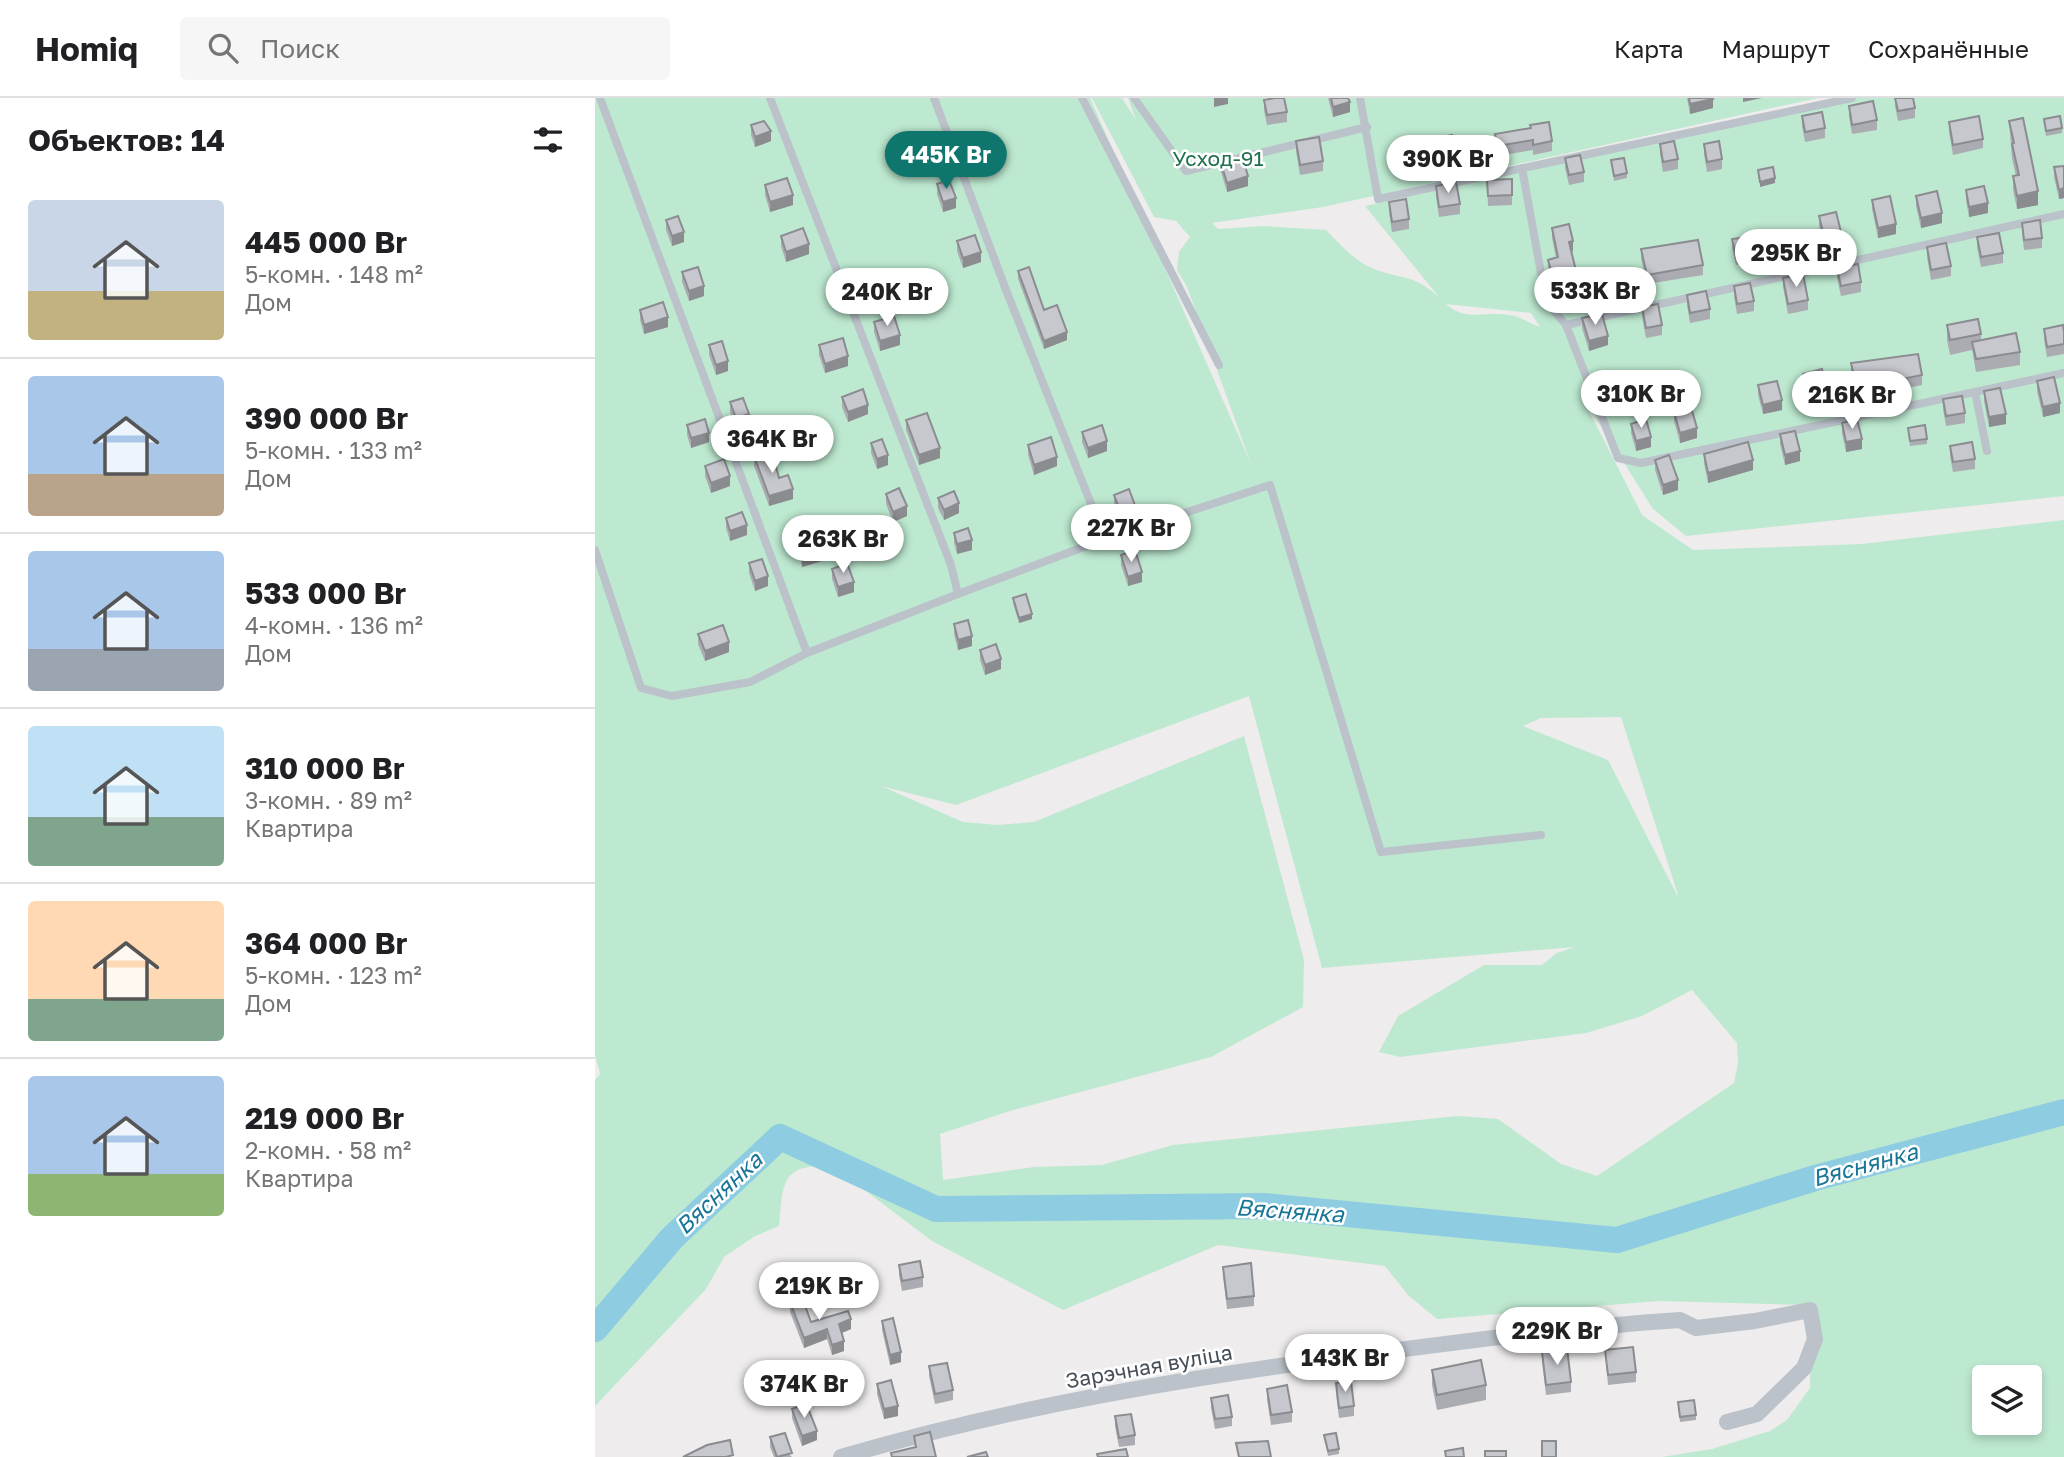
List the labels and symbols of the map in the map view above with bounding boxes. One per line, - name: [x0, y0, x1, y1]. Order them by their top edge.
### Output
- pin: 445K Br: [881, 132, 1011, 191]
- pin: 390K Br: [1383, 136, 1513, 195]
- park label: Усход-91: [1172, 145, 1264, 171]
- pin: 295K Br: [1731, 230, 1861, 289]
- pin: 240K Br: [822, 268, 952, 328]
- pin: 533K Br: [1530, 268, 1660, 327]
- pin: 310K Br: [1576, 370, 1706, 430]
- pin: 216K Br: [1787, 372, 1917, 431]
- pin: 364K Br: [707, 416, 837, 475]
- pin: 227K Br: [1066, 504, 1196, 564]
- pin: 263K Br: [778, 516, 908, 575]
- water label: Вяснянка: [1809, 1136, 1921, 1192]
- water label: Вяснянка: [669, 1145, 768, 1239]
- water label: Вяснянка: [1235, 1192, 1346, 1228]
- pin: 219K Br: [754, 1262, 884, 1322]
- pin: 229K Br: [1492, 1308, 1622, 1367]
- pin: 143K Br: [1280, 1334, 1410, 1394]
- street label: Зарэчная вуліца: [1063, 1339, 1234, 1393]
- pin: 374K Br: [739, 1360, 869, 1420]

